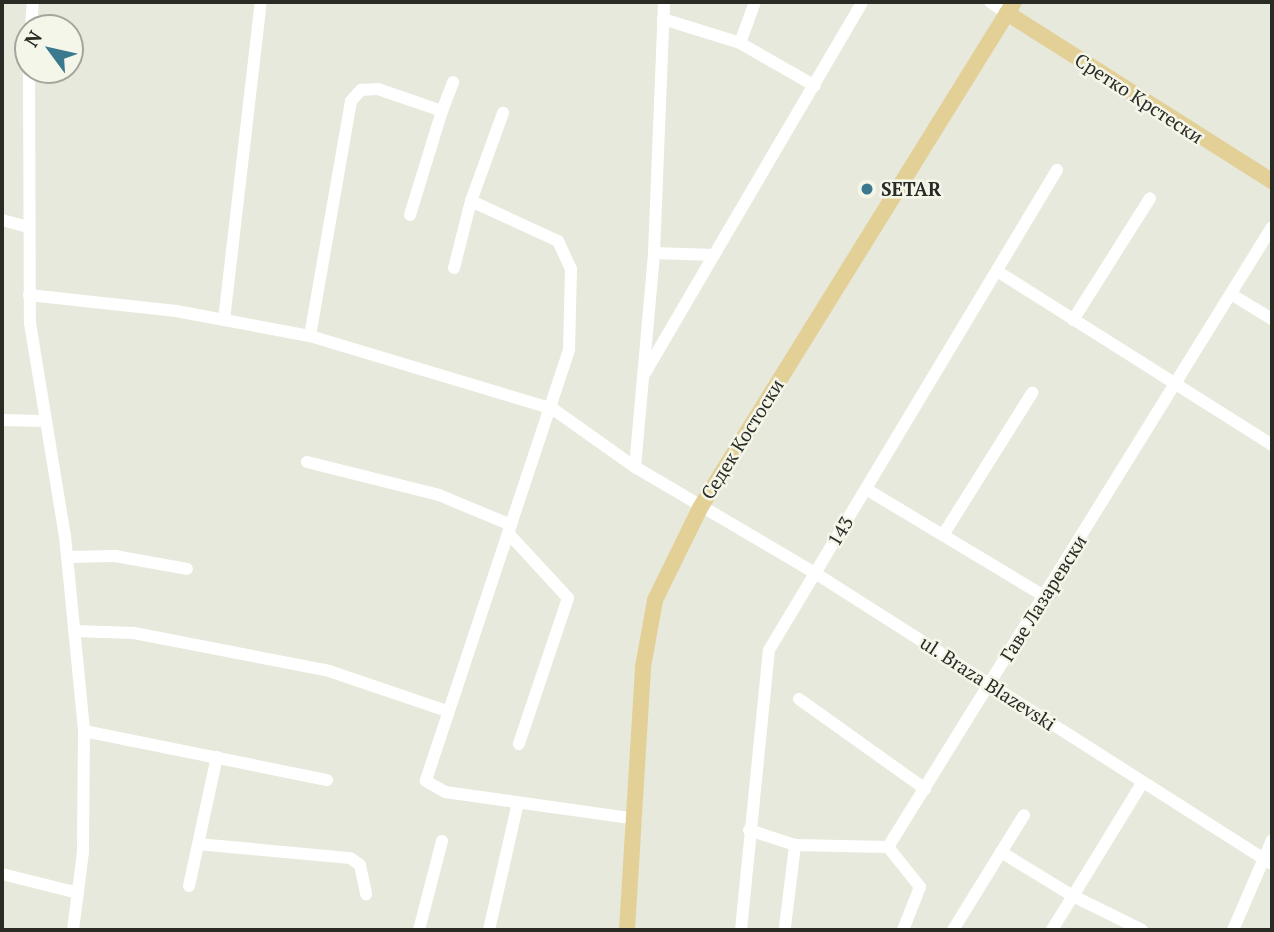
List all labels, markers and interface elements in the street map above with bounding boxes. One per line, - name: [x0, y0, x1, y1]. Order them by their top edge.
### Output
- north arrow: [14, 14, 84, 84]
- text: N: [18, 26, 47, 51]
- street label: Сретко Крстески: [1071, 48, 1207, 148]
- place label: SETAR: [881, 178, 941, 200]
- marker: SETAR: [859, 181, 875, 197]
- street label: Седек Костоски: [696, 375, 788, 503]
- street label: 143: [822, 512, 858, 550]
- street label: Гаве Лазаревски: [995, 531, 1091, 665]
- street label: ul. Braza Blazevski: [916, 631, 1060, 735]

